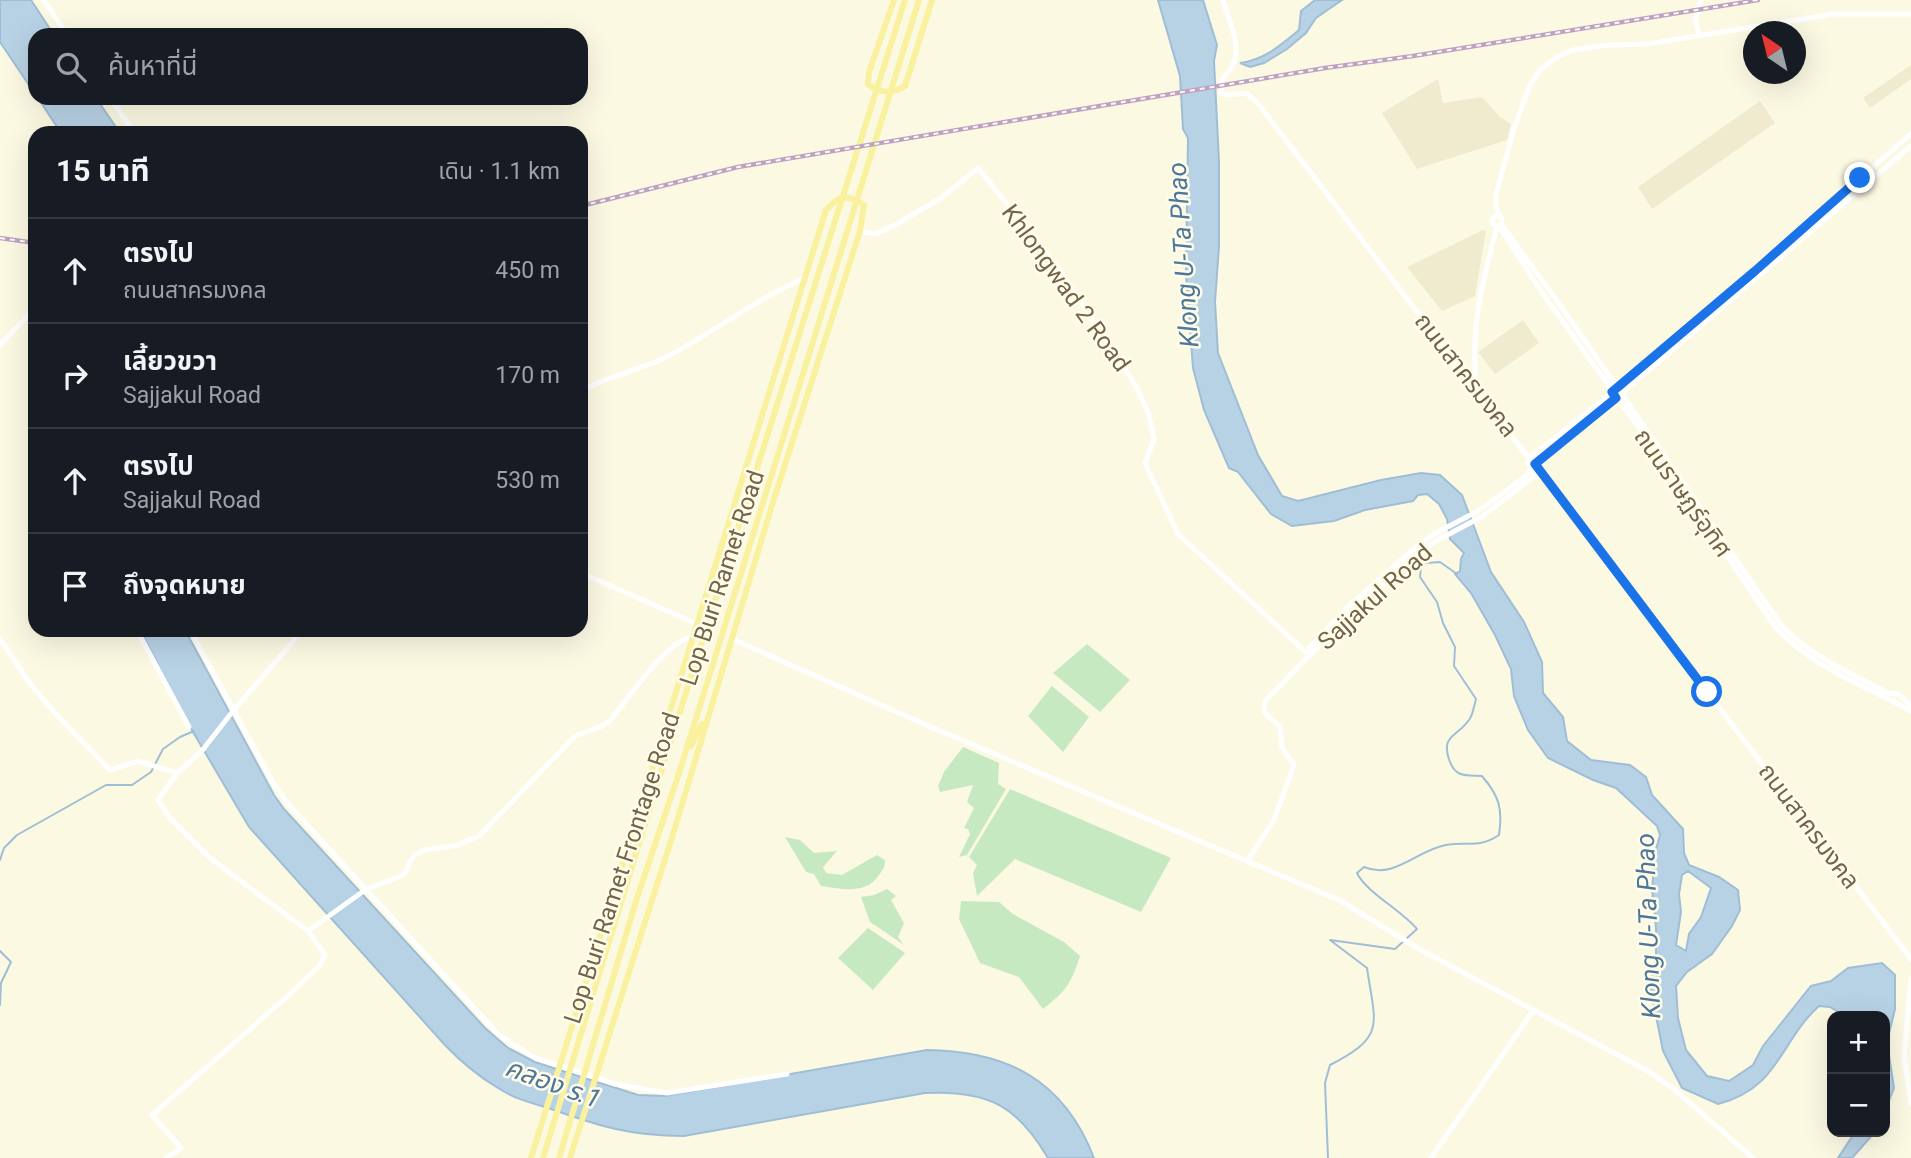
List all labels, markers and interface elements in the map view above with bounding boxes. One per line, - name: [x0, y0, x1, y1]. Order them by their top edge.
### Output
- north arrow: [1743, 21, 1806, 84]
- search box: [28, 28, 588, 105]
- icon: search: [52, 48, 90, 86]
- text: ค้นหาที่นี่: [108, 51, 198, 81]
- text: 15 นาที: [56, 153, 150, 188]
- text: เดิน · 1.1 km: [438, 158, 560, 185]
- water label: Klong U-Ta Phao: [1162, 161, 1204, 349]
- route end: [1844, 162, 1875, 193]
- street label: Khlongwad 2 Road: [996, 199, 1136, 377]
- text: ตรงไป: [123, 238, 194, 268]
- icon: ahead: [56, 252, 94, 290]
- text: 450 m: [495, 257, 560, 284]
- text: ถนนสาครมงคล: [123, 277, 267, 304]
- street label: ถนนสาครมงคล: [1409, 307, 1523, 443]
- text: เลี้ยวขวา: [123, 346, 217, 376]
- icon: right: [56, 357, 94, 395]
- text: 170 m: [495, 362, 560, 389]
- text: Sajjakul Road: [123, 382, 261, 409]
- street label: ถนนราษฏร์อุทิศ: [1628, 423, 1738, 563]
- text: ตรงไป: [123, 451, 194, 481]
- icon: ahead: [56, 462, 94, 500]
- text: 530 m: [495, 467, 560, 494]
- street label: Lop Buri Ramet Road: [674, 467, 770, 689]
- text: Sajjakul Road: [123, 487, 261, 514]
- street label: Sajjakul Road: [1312, 538, 1438, 656]
- icon: arrive: [56, 567, 94, 605]
- text: ถึงจุดหมาย: [123, 570, 246, 600]
- route start: [1691, 676, 1722, 707]
- street label: Lop Buri Ramet Frontage Road: [558, 709, 686, 1027]
- street label: ถนนสาครมงคล: [1753, 758, 1865, 894]
- water label: Klong U-Ta Phao: [1630, 833, 1666, 1019]
- map controls: [1827, 1011, 1890, 1137]
- button: +: [1827, 1011, 1890, 1074]
- water label: คลอง ร.1: [501, 1052, 605, 1114]
- button: −: [1827, 1074, 1890, 1137]

